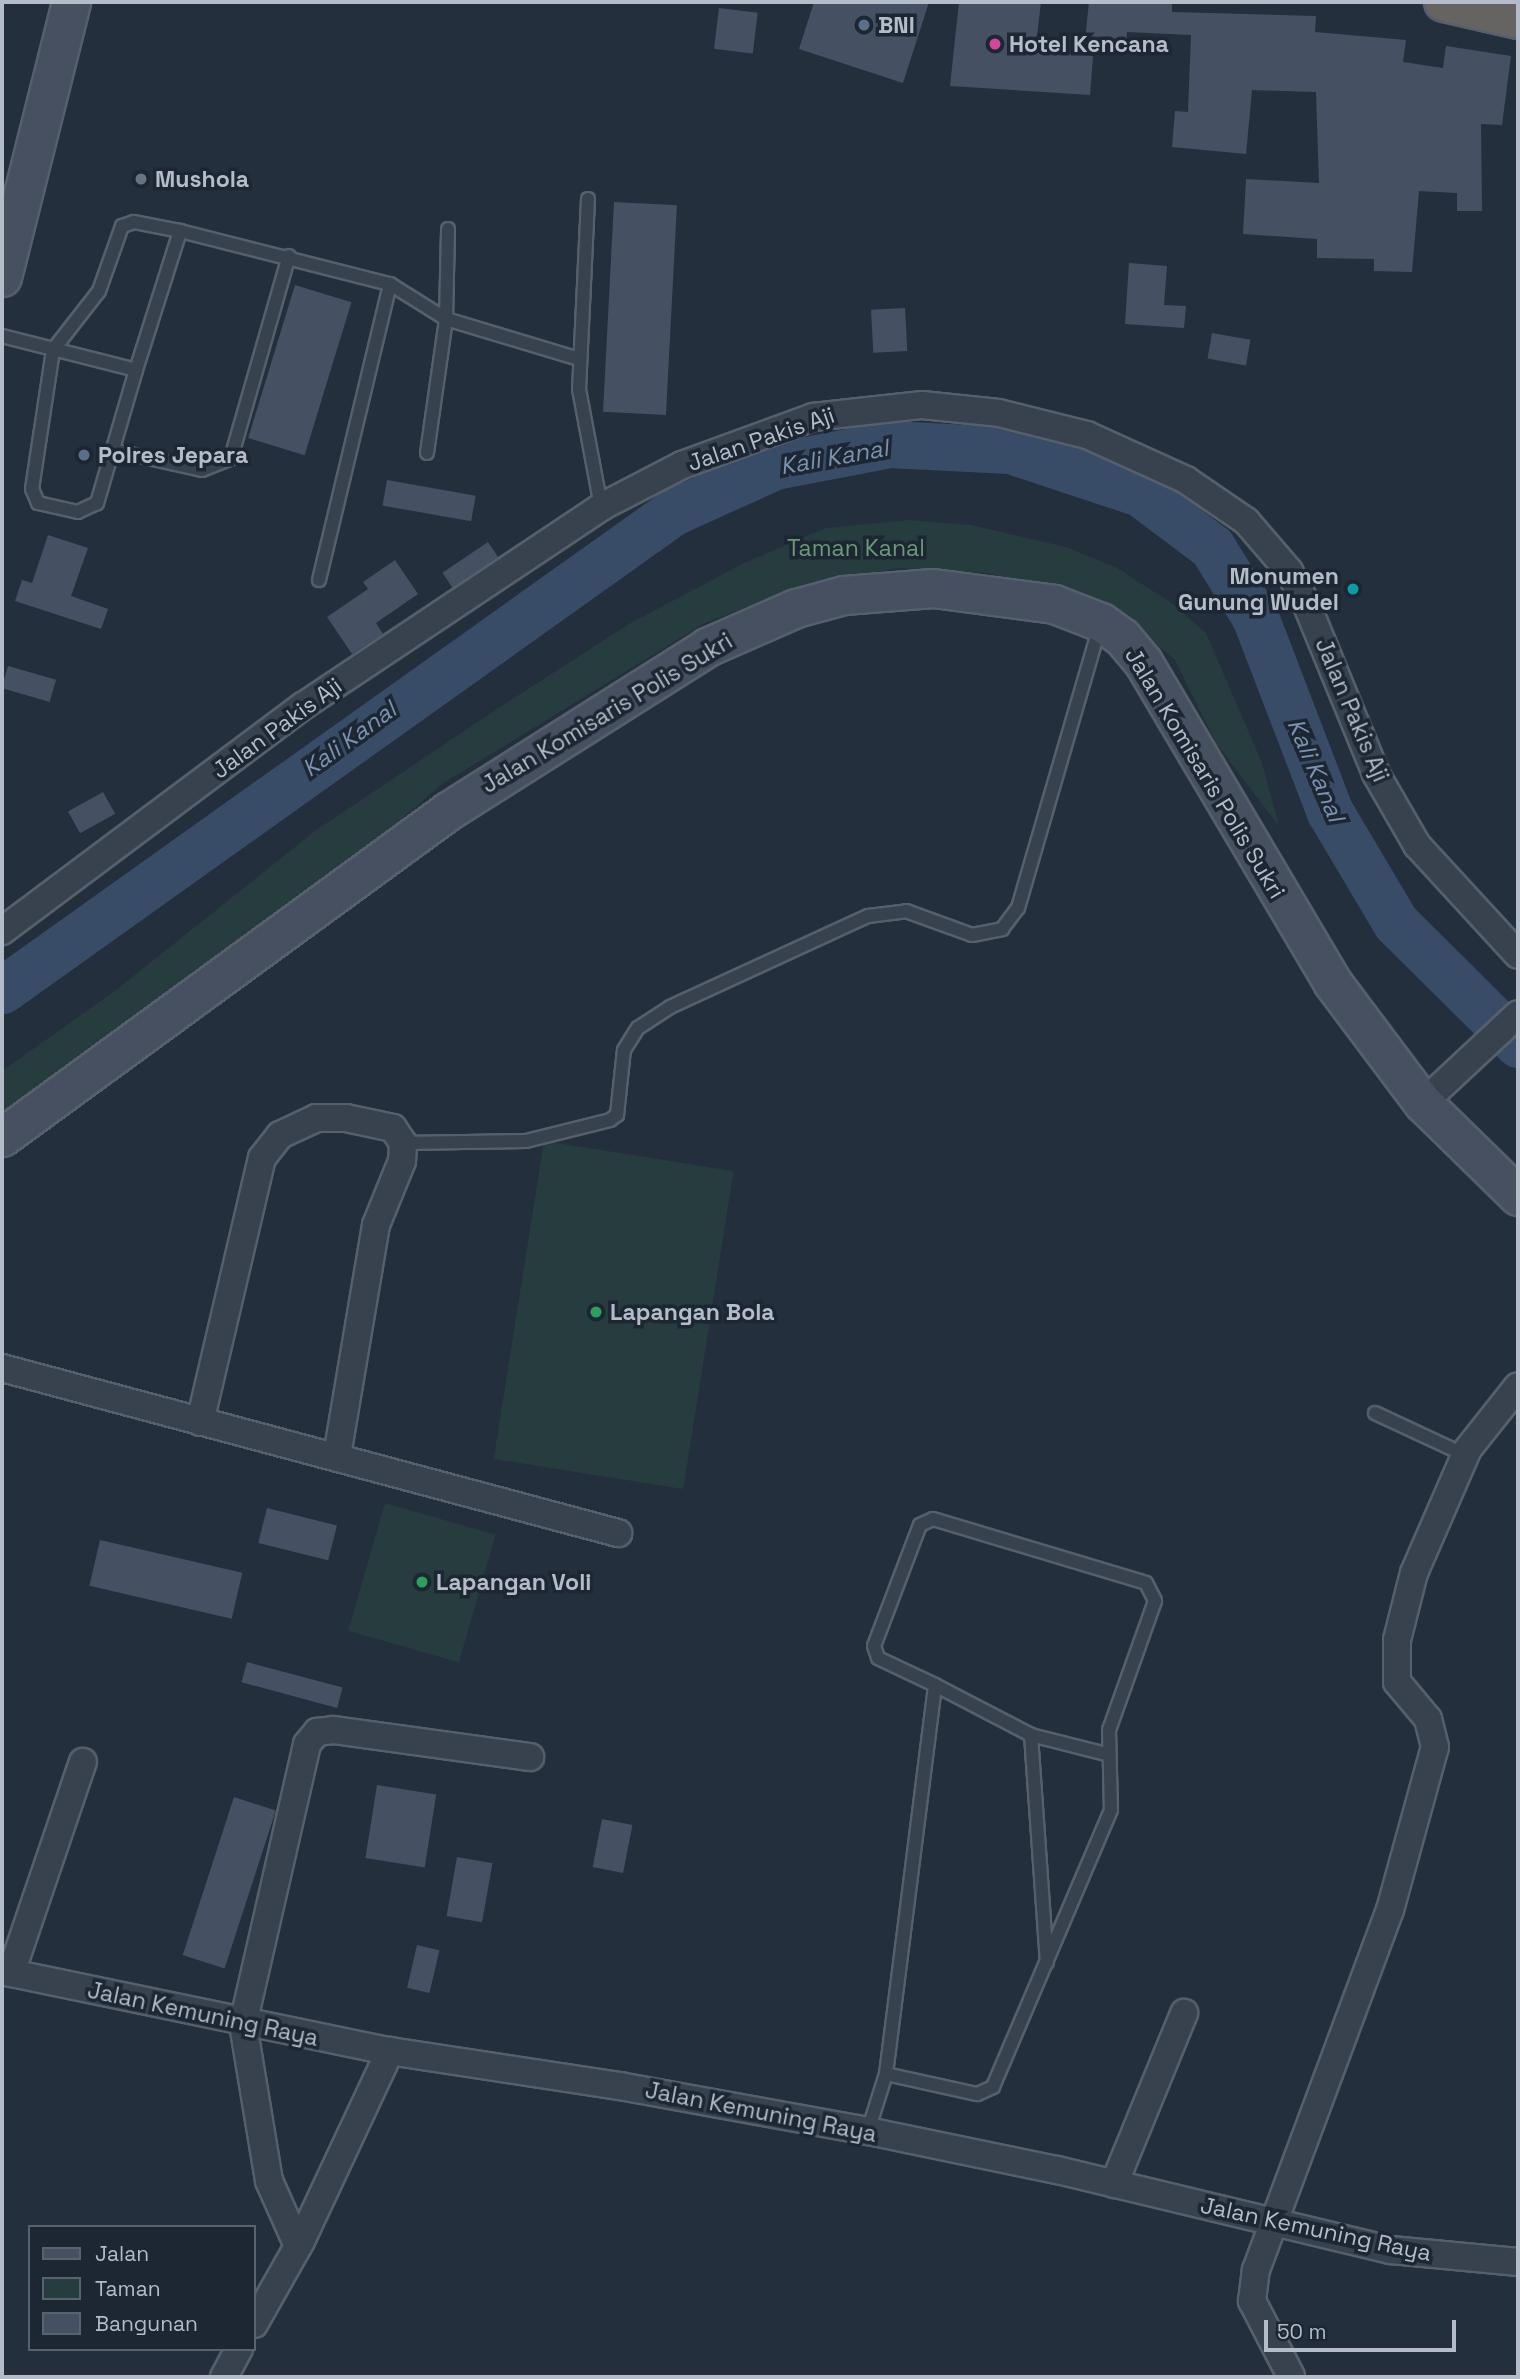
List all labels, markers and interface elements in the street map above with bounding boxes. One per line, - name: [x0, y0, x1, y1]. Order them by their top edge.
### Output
- place label: BNI: [878, 11, 915, 39]
- marker: BNI: [856, 17, 872, 33]
- place label: Hotel Kencana: [1009, 30, 1169, 58]
- marker: Hotel Kencana: [987, 36, 1003, 52]
- place label: Mushola: [155, 165, 249, 193]
- marker: Mushola: [133, 171, 149, 187]
- street label: Jalan Pakis Aji: [684, 401, 838, 477]
- water label: Kali Kanal: [778, 433, 890, 481]
- place label: Polres Jepara: [98, 441, 248, 469]
- marker: Polres Jepara: [76, 447, 92, 463]
- park label: Taman Kanal: [787, 534, 925, 562]
- place label: Monumen Gunung Wudel: [1178, 562, 1339, 616]
- marker: Monumen Gunung Wudel: [1345, 581, 1361, 597]
- street label: Jalan Komisaris Polis Sukri: [477, 627, 737, 799]
- street label: Jalan Pakis Aji: [1309, 634, 1395, 786]
- street label: Jalan Komisaris Polis Sukri: [1119, 643, 1291, 903]
- street label: Jalan Pakis Aji: [207, 672, 347, 784]
- water label: Kali Kanal: [296, 695, 402, 783]
- water label: Kali Kanal: [1281, 714, 1351, 826]
- place label: Lapangan Bola: [610, 1298, 775, 1326]
- marker: Lapangan Bola: [588, 1304, 604, 1320]
- place label: Lapangan Voli: [436, 1568, 592, 1596]
- marker: Lapangan Voli: [414, 1574, 430, 1590]
- street label: Jalan Kemuning Raya: [85, 1976, 321, 2052]
- street label: Jalan Kemuning Raya: [643, 2076, 879, 2148]
- street label: Jalan Kemuning Raya: [1198, 2191, 1434, 2267]
- legend: [28, 2225, 256, 2351]
- text: Jalan: [95, 2240, 149, 2267]
- text: Taman: [95, 2275, 161, 2302]
- scale bar: [1268, 2306, 1460, 2350]
- text: Bangunan: [95, 2310, 198, 2337]
- text: 50 m: [1277, 2318, 1327, 2345]

